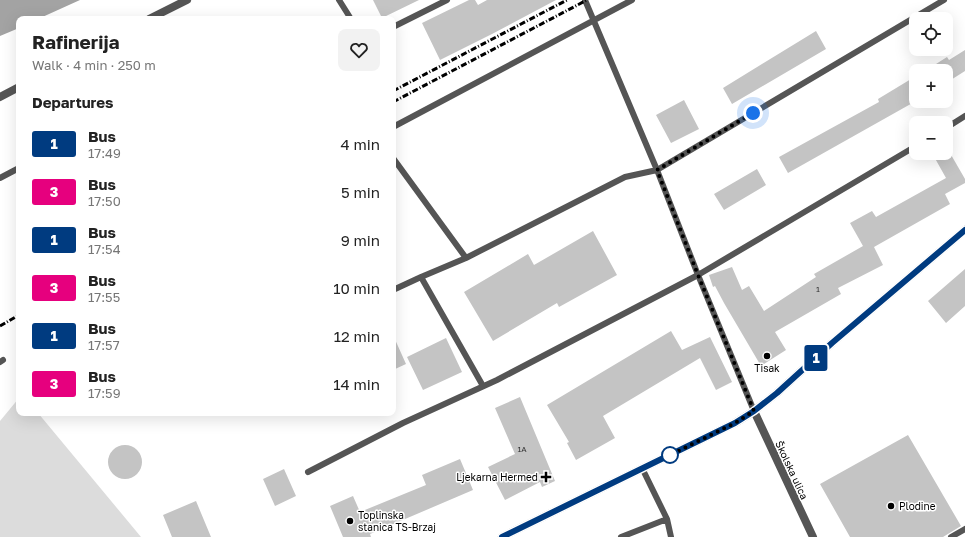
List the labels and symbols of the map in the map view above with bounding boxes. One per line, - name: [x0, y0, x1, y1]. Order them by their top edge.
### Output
- your location: [743, 103, 763, 123]
- house number: 1: [816, 284, 820, 294]
- line badge: 1: [803, 345, 829, 371]
- marker: Tisak: [762, 351, 772, 361]
- place label: Tisak: [754, 362, 780, 374]
- street label: Školska ulica: [773, 438, 812, 501]
- house number: 1A: [517, 444, 527, 454]
- unlabelled marker: [661, 446, 679, 464]
- place label: Ljekarna Hermed: [456, 471, 538, 483]
- marker: Ljekarna Hermed: [541, 472, 551, 482]
- place label: Plodine: [899, 500, 936, 512]
- marker: Plodine: [886, 501, 896, 511]
- place label: Toplinska stanica TS-Brzaj: [358, 509, 436, 533]
- marker: Toplinska stanica TS-Brzaj: [345, 516, 355, 526]

